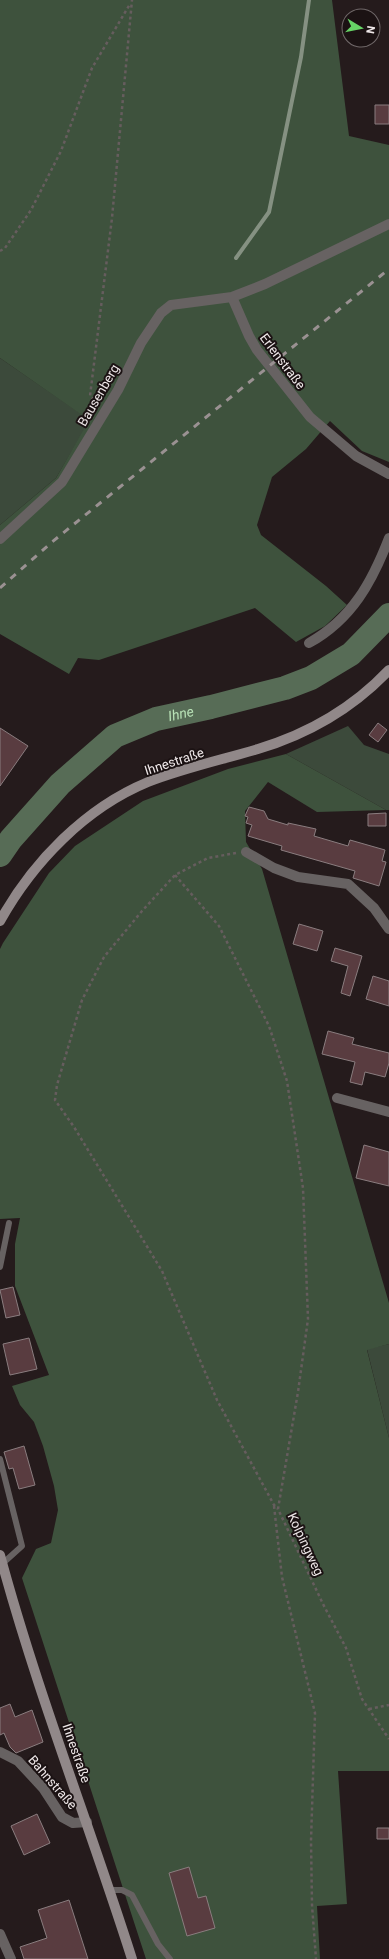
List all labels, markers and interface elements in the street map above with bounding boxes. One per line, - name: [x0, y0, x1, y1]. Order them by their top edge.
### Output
- north arrow: [341, 8, 381, 48]
- text: N: [363, 25, 377, 35]
- street label: Erlenstraße: [257, 330, 308, 392]
- street label: Bausenberg: [75, 362, 122, 429]
- water label: Ihne: [167, 703, 195, 724]
- street label: Ihnestraße: [143, 745, 206, 778]
- street label: Kolpingweg: [284, 1510, 327, 1578]
- street label: Ihnestraße: [59, 1722, 94, 1785]
- street label: Bahnstraße: [25, 1752, 80, 1812]

